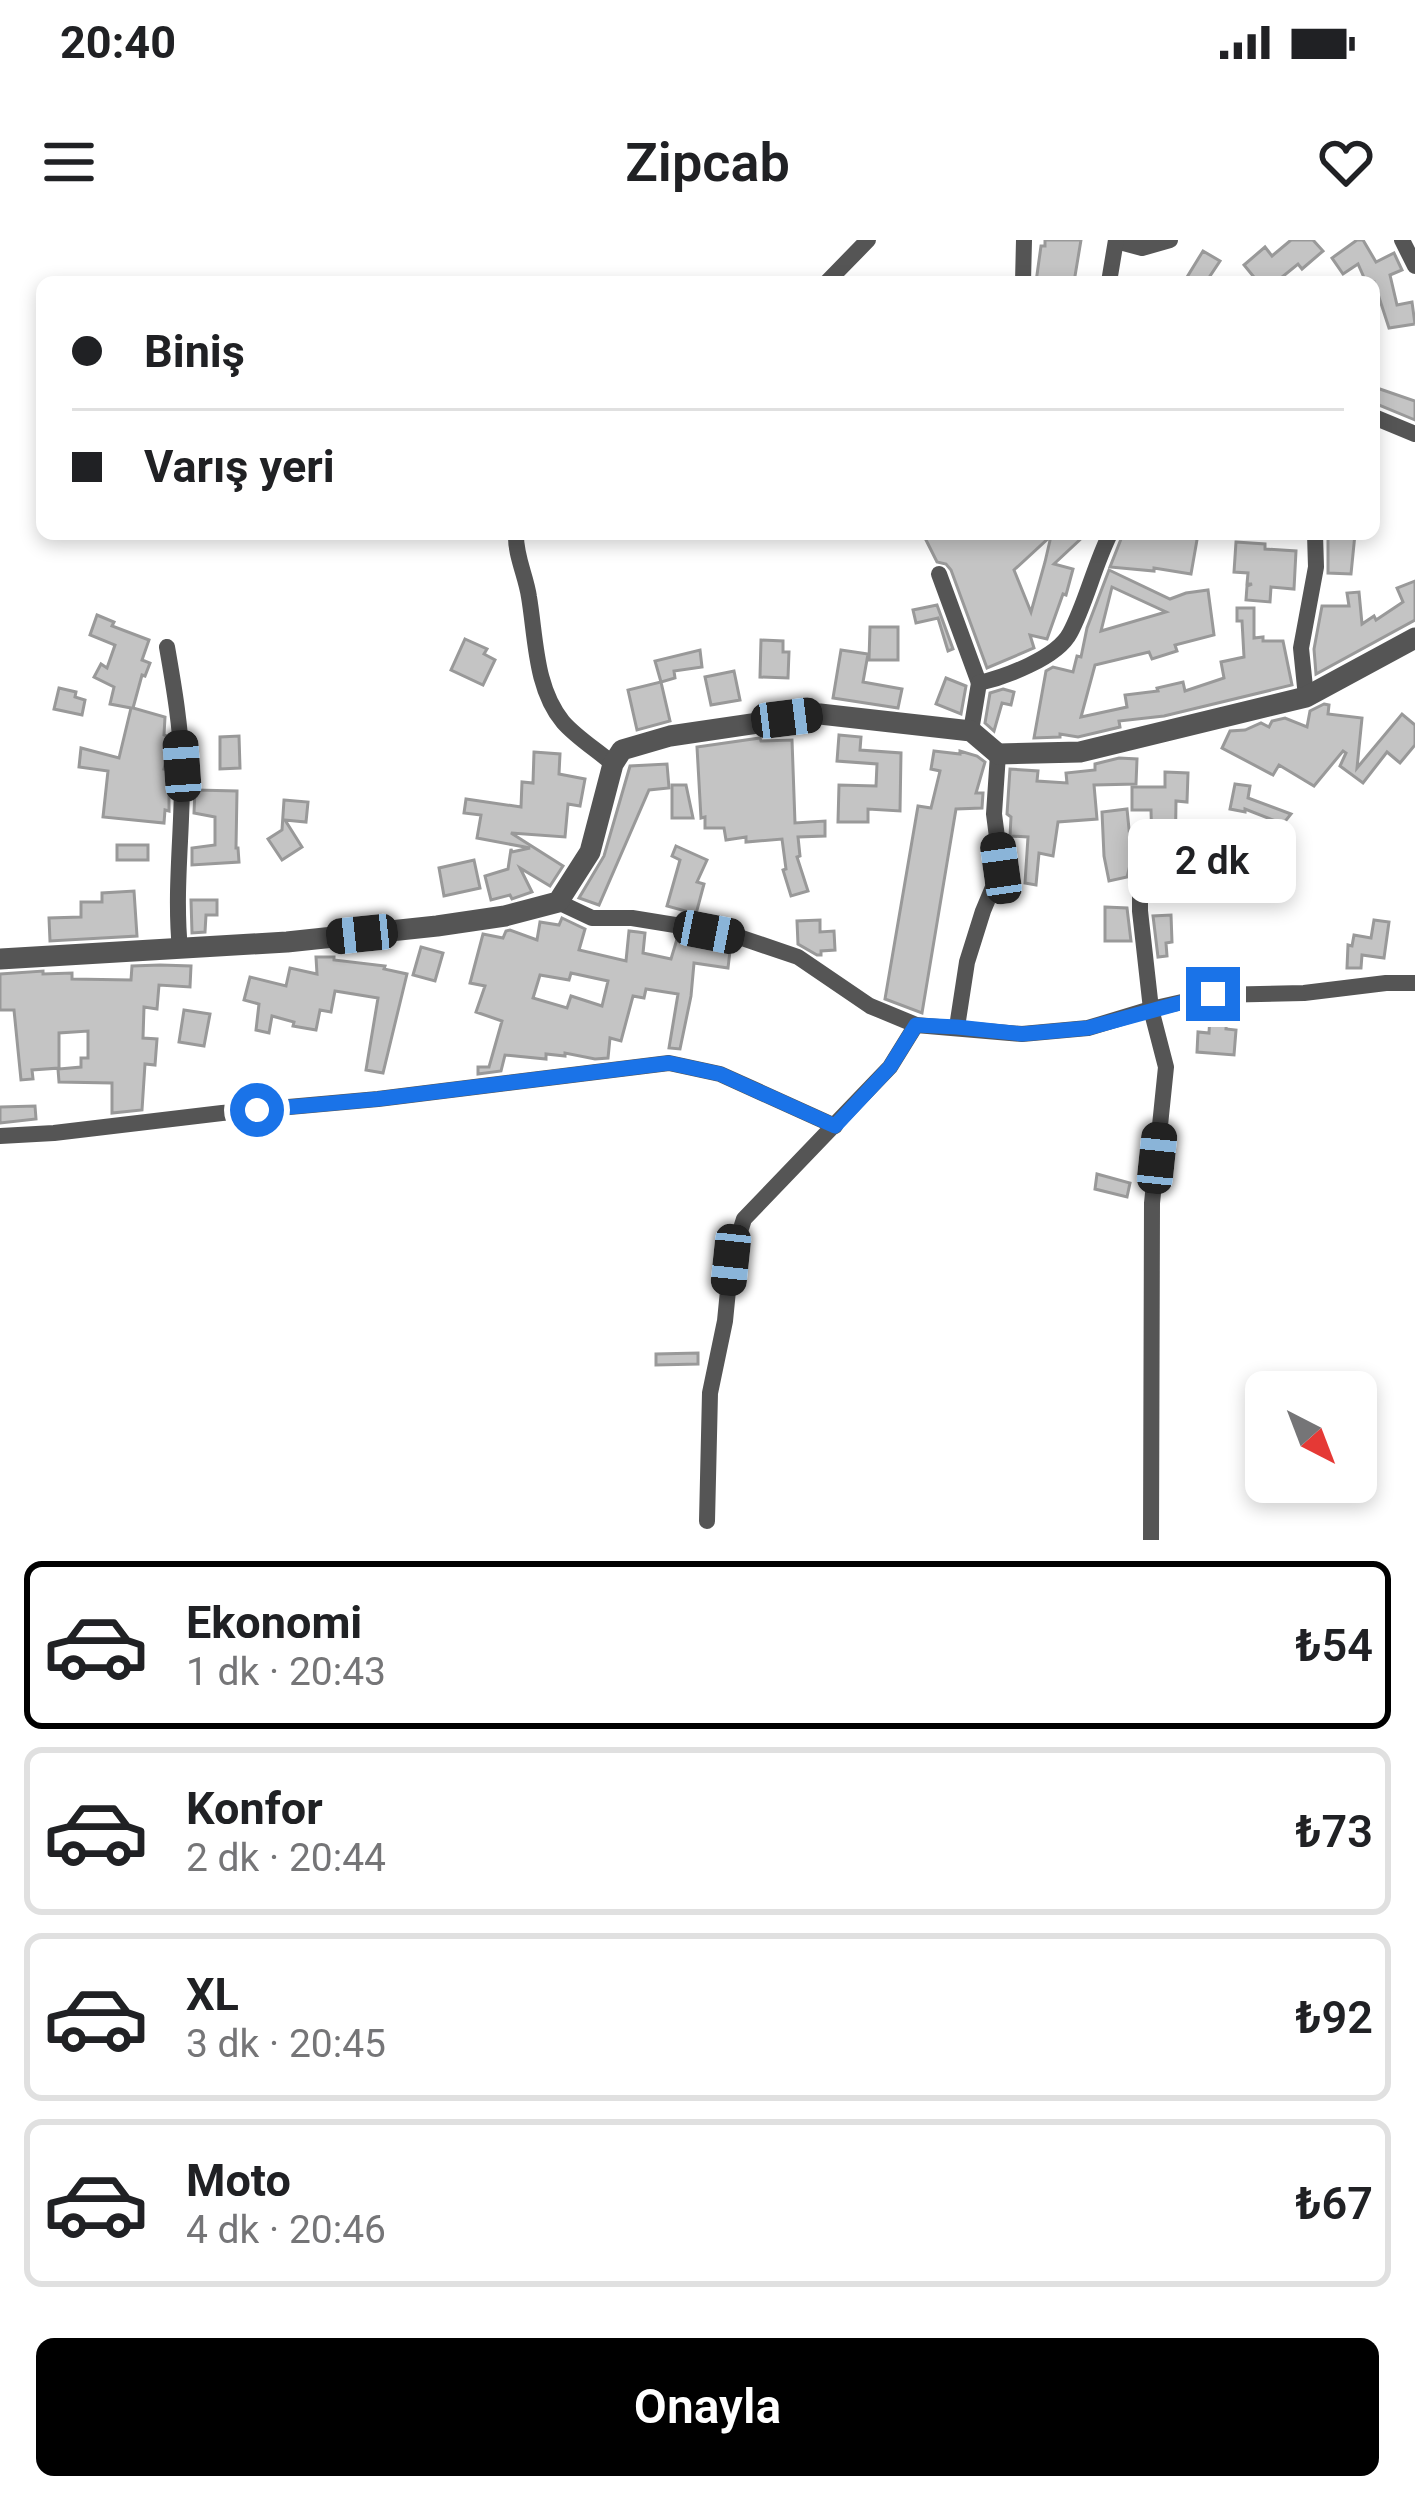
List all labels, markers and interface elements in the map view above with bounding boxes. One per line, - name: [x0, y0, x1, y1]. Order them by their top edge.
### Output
- text: 20:40: [60, 16, 176, 69]
- icon: menu: [36, 129, 102, 195]
- icon: heart: [1313, 129, 1379, 195]
- text: Zipcab: [625, 131, 790, 194]
- text: Biniş: [144, 325, 245, 378]
- text: Varış yeri: [144, 440, 335, 493]
- car: [749, 696, 825, 740]
- car: [162, 729, 202, 803]
- callout: 2 dk: [1129, 820, 1297, 904]
- car: [978, 830, 1024, 906]
- text: 2 dk: [1175, 838, 1249, 884]
- car: [670, 907, 748, 957]
- car: [324, 912, 400, 956]
- route end: [1186, 967, 1240, 1021]
- route start: [230, 1083, 284, 1137]
- car: [1135, 1120, 1179, 1196]
- car: [709, 1222, 753, 1298]
- north arrow: [1245, 1371, 1377, 1503]
- map controls: [1245, 1371, 1377, 1503]
- icon: car: [42, 1591, 150, 1699]
- text: Ekonomi: [186, 1596, 362, 1649]
- text: ₺54: [1295, 1619, 1373, 1672]
- text: 1 dk · 20:43: [186, 1649, 386, 1695]
- icon: car: [42, 1777, 150, 1885]
- text: Konfor: [186, 1782, 323, 1835]
- text: ₺73: [1295, 1805, 1373, 1858]
- text: 2 dk · 20:44: [186, 1835, 386, 1881]
- icon: car: [42, 1963, 150, 2071]
- text: XL: [186, 1968, 239, 2021]
- text: ₺92: [1295, 1991, 1373, 2044]
- text: 3 dk · 20:45: [186, 2021, 386, 2067]
- icon: car: [42, 2149, 150, 2257]
- text: Moto: [186, 2154, 291, 2207]
- text: ₺67: [1295, 2177, 1373, 2230]
- text: 4 dk · 20:46: [186, 2207, 386, 2253]
- button: Onayla: [36, 2338, 1379, 2476]

